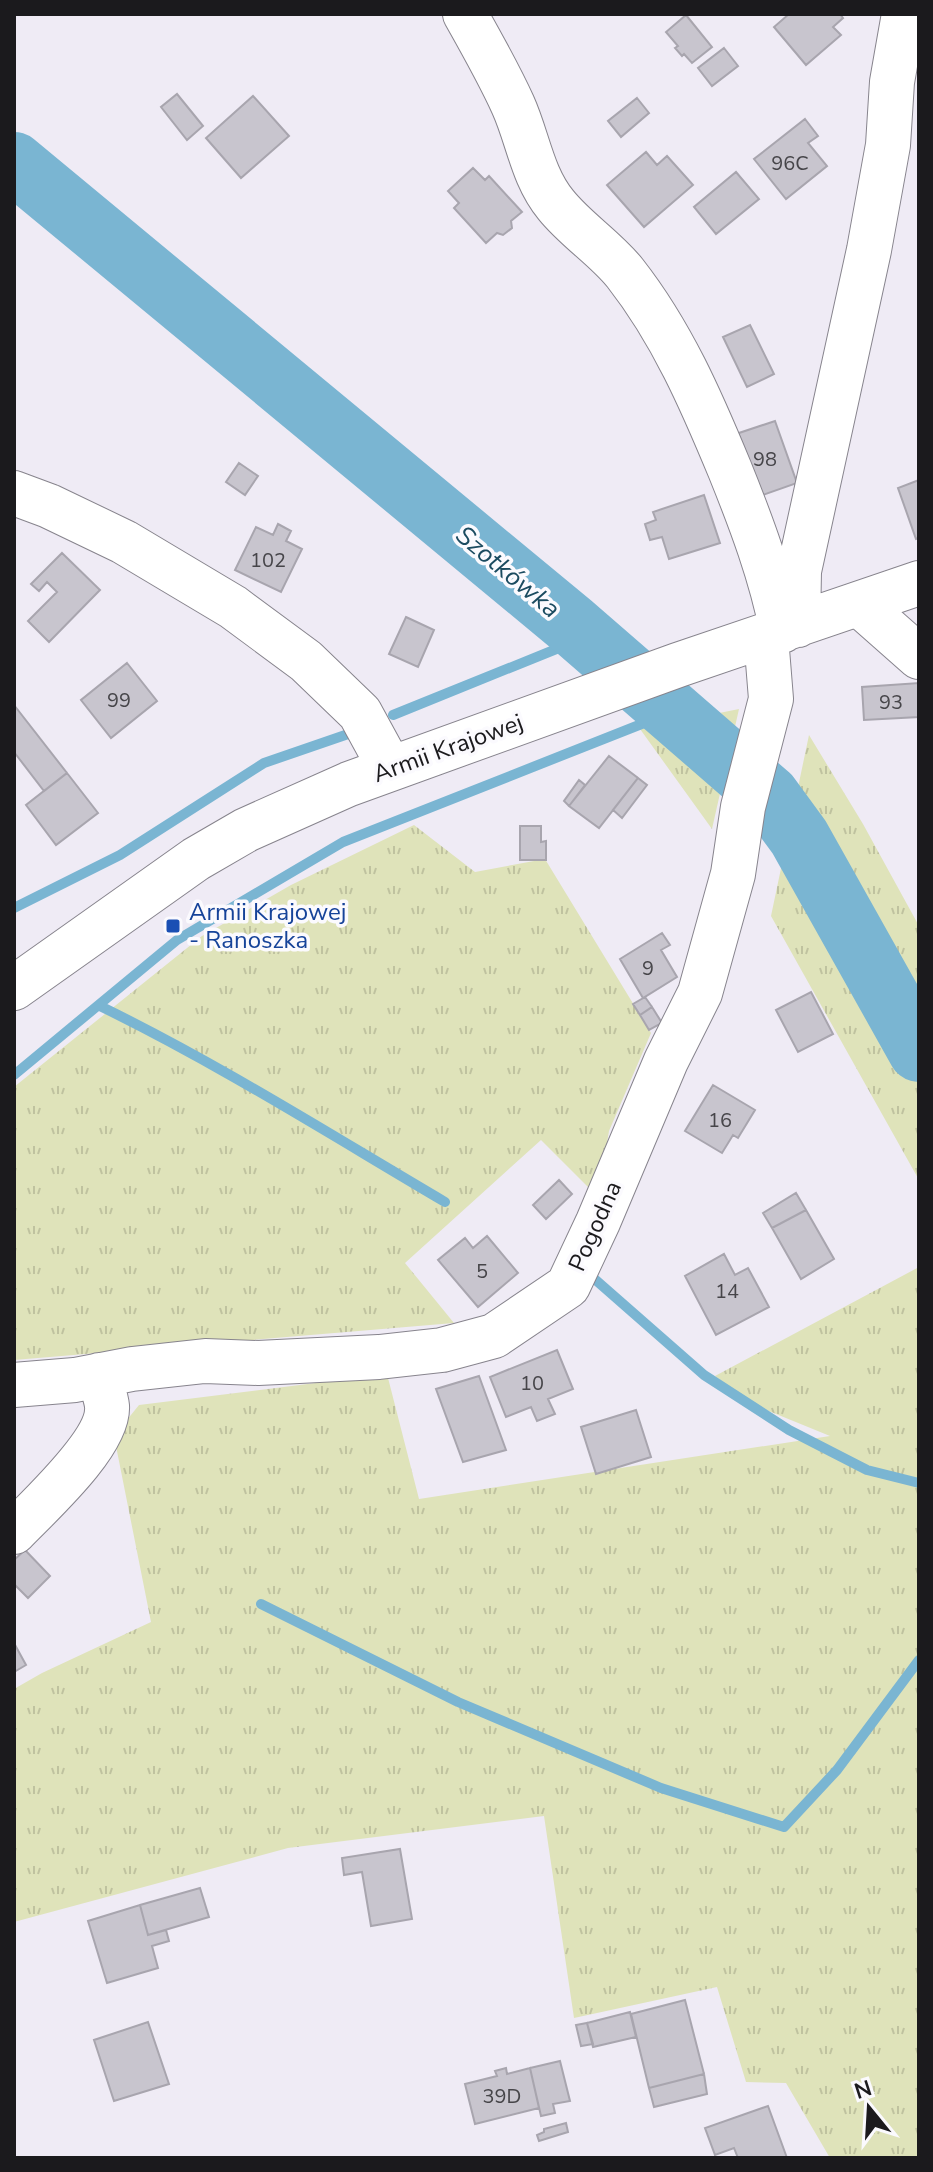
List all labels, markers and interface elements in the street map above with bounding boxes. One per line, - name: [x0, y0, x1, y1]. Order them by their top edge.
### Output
- house number: 96C: [771, 150, 809, 177]
- house number: 98: [753, 446, 777, 473]
- water label: Szotkówka: [448, 518, 568, 626]
- house number: 102: [250, 547, 286, 574]
- house number: 99: [107, 687, 131, 714]
- house number: 93: [879, 689, 903, 716]
- street label: Armii Krajowej: [369, 706, 527, 790]
- place label: Armii Krajowej - Ranoszka: [189, 896, 346, 956]
- marker: Armii Krajowej - Ranoszka: [164, 917, 182, 935]
- house number: 9: [642, 955, 654, 982]
- house number: 16: [708, 1107, 732, 1134]
- street label: Pogodna: [561, 1176, 629, 1276]
- house number: 5: [476, 1258, 488, 1285]
- house number: 14: [715, 1278, 739, 1305]
- house number: 10: [520, 1370, 544, 1397]
- north arrow: [829, 2068, 909, 2148]
- text: N: [851, 2073, 876, 2107]
- house number: 39D: [483, 2083, 521, 2110]

